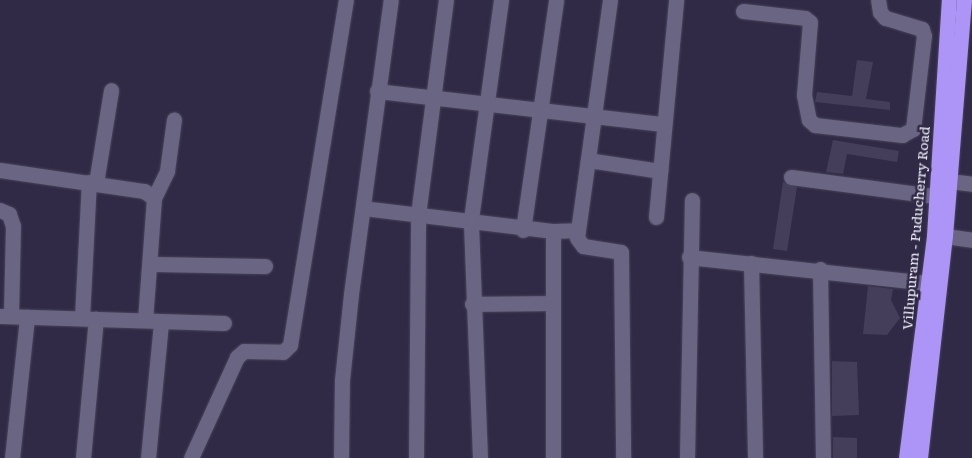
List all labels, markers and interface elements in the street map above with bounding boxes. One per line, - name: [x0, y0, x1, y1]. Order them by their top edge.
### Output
- street label: Villupuram - Puducherry Road: [898, 126, 932, 330]

